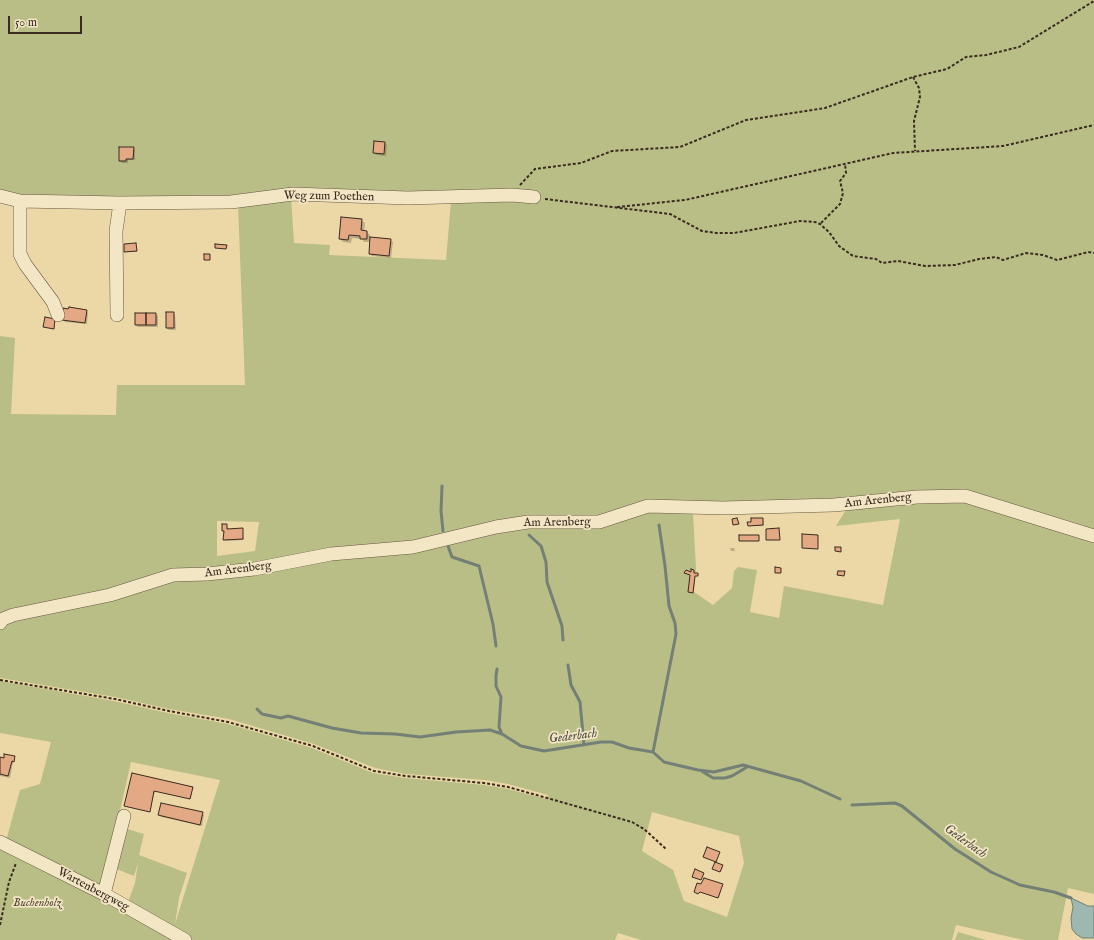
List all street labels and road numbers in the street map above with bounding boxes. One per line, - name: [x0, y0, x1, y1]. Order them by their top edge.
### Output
- street label: Weg zum Poethen: [284, 189, 374, 205]
- street label: Am Arenberg: [844, 490, 912, 512]
- street label: Am Arenberg: [523, 515, 591, 531]
- street label: Am Arenberg: [204, 559, 272, 581]
- street label: Wartenbergweg: [55, 865, 131, 915]

